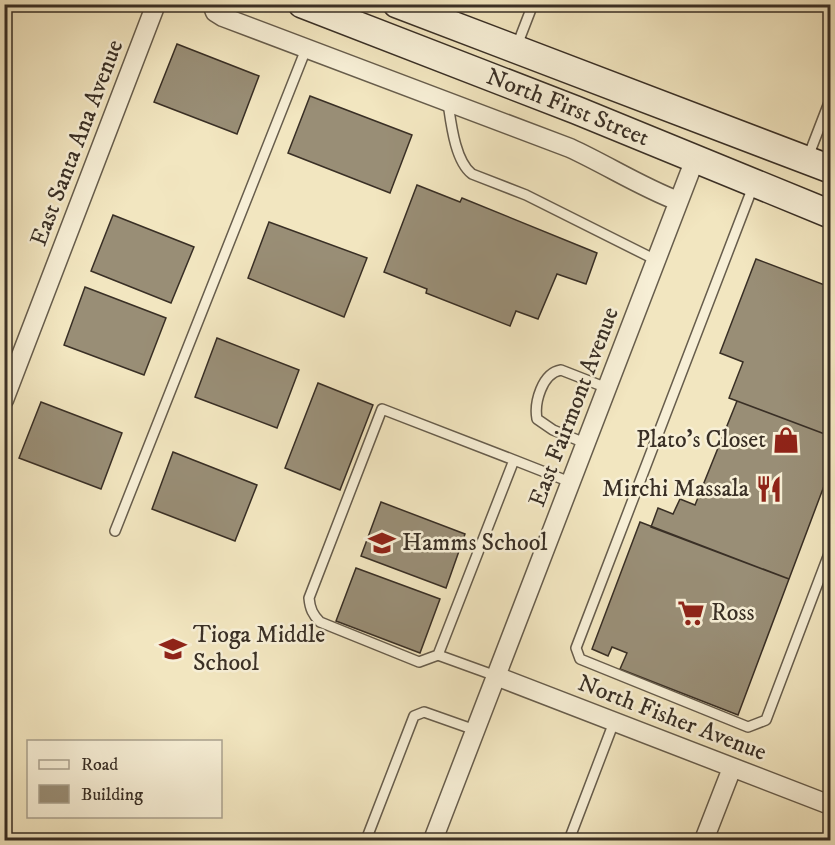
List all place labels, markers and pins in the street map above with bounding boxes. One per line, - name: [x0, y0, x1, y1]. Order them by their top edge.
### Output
- place label: Plato's Closet: [636, 425, 766, 455]
- shop icon: Plato's Closet: [771, 425, 801, 455]
- place label: Mirchi Massala: [602, 474, 750, 504]
- restaurant icon: Mirchi Massala: [754, 474, 784, 504]
- school or university icon: Hamms School: [367, 528, 397, 558]
- place label: Hamms School: [402, 528, 548, 558]
- supermarket icon: Ross: [676, 598, 706, 628]
- place label: Ross: [711, 598, 755, 628]
- place label: Tioga Middle School: [193, 620, 325, 678]
- school or university icon: Tioga Middle School: [158, 634, 188, 664]

